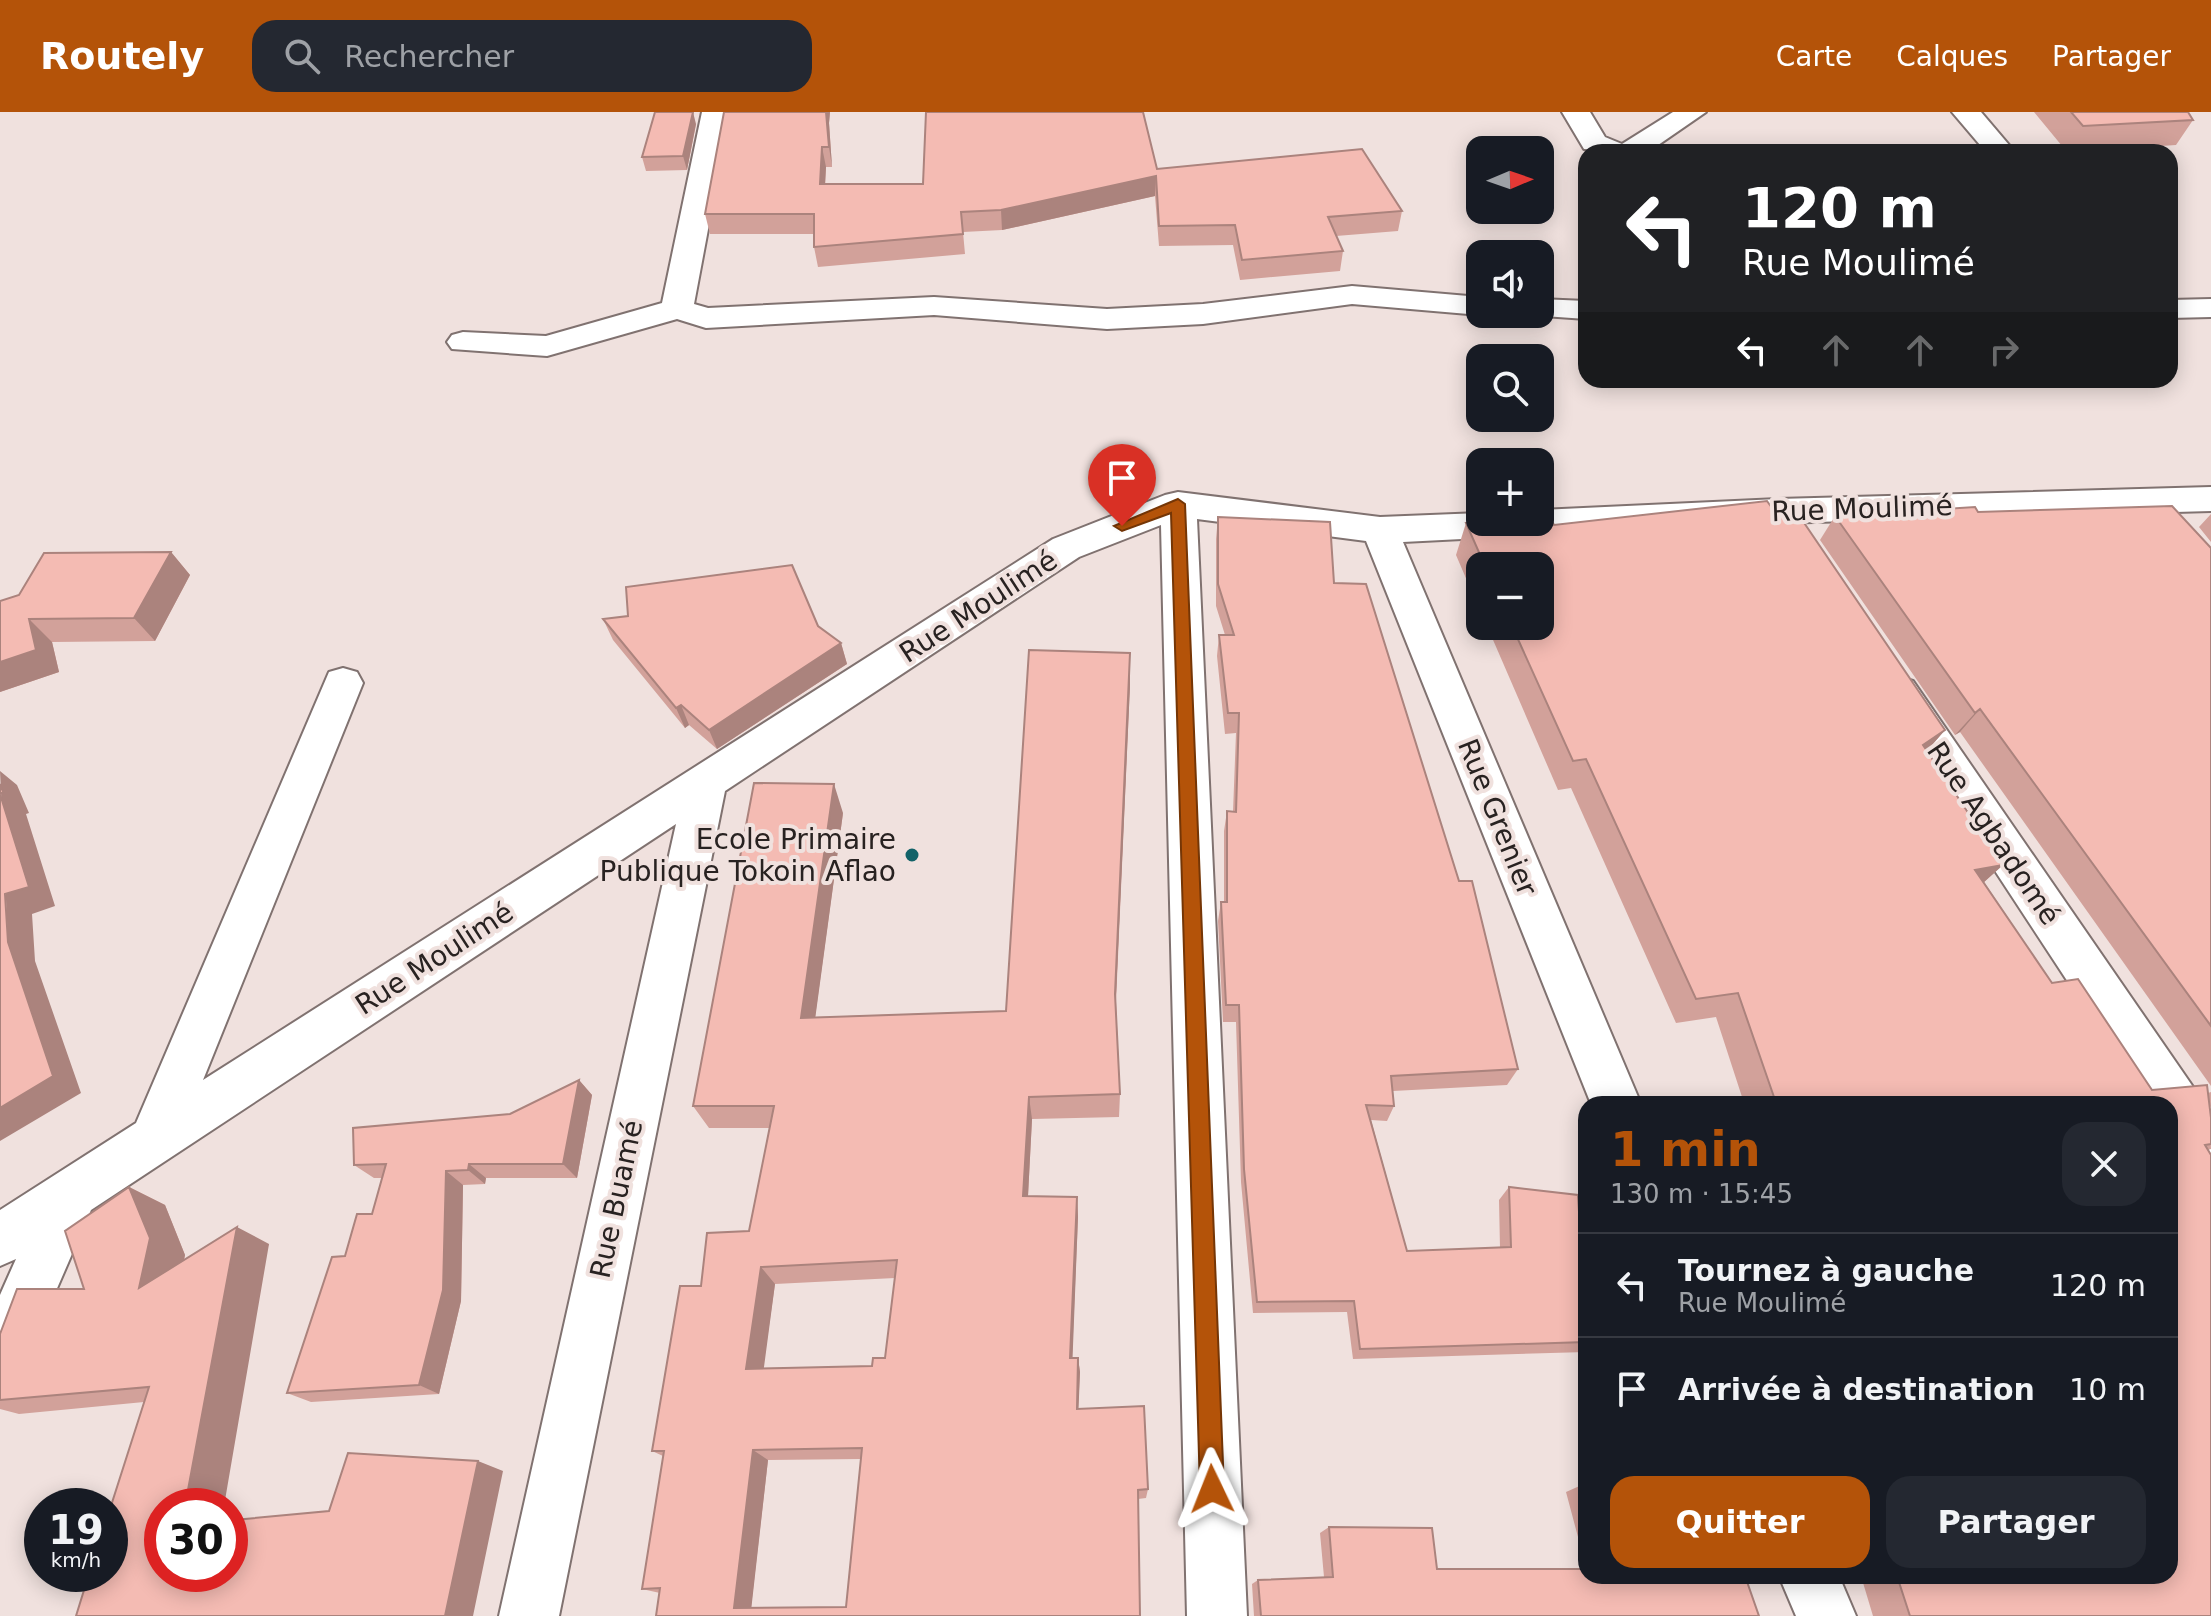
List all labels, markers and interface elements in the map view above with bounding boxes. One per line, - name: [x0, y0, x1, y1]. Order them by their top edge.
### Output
- search box: [252, 20, 812, 92]
- text: Routely: [40, 34, 204, 78]
- icon: search: [280, 34, 324, 78]
- text: Rechercher: [344, 39, 514, 74]
- text: Carte: [1776, 40, 1852, 73]
- text: Calques: [1896, 40, 2008, 73]
- text: Partager: [2052, 40, 2171, 73]
- north arrow: [1466, 136, 1554, 224]
- map controls: [1466, 136, 1554, 640]
- text: 120 m: [1742, 175, 1937, 240]
- icon: left: [1610, 176, 1714, 280]
- button: sound: [1466, 240, 1554, 328]
- text: Rue Moulimé: [1742, 242, 1975, 283]
- icon: left: [1730, 328, 1774, 372]
- icon: ahead: [1814, 328, 1858, 372]
- icon: ahead: [1898, 328, 1942, 372]
- icon: right: [1982, 328, 2026, 372]
- button: search: [1466, 344, 1554, 432]
- pin: [1088, 444, 1156, 526]
- button: +: [1466, 448, 1554, 536]
- icon: arrive: [1100, 456, 1144, 500]
- street label: Rue Moulimé: [1771, 489, 1953, 528]
- street label: Rue Moulimé: [893, 543, 1063, 670]
- button: −: [1466, 552, 1554, 640]
- street label: Rue Grenier: [1451, 734, 1544, 901]
- street label: Rue Agbadomé: [1920, 736, 2067, 931]
- place label: Ecole Primaire Publique Tokoin Aflao: [600, 823, 896, 888]
- marker: Ecole Primaire Publique Tokoin Aflao: [903, 846, 921, 864]
- street label: Rue Moulimé: [349, 895, 519, 1022]
- street label: Rue Buamé: [584, 1117, 649, 1281]
- text: 1 min: [1610, 1121, 1761, 1177]
- button: close: [2062, 1122, 2146, 1206]
- text: 130 m · 15:45: [1610, 1179, 1793, 1209]
- text: Tournez à gauche: [1678, 1253, 1974, 1288]
- icon: left: [1610, 1263, 1654, 1307]
- text: 120 m: [2050, 1268, 2146, 1303]
- text: Rue Moulimé: [1678, 1288, 1846, 1318]
- icon: arrive: [1610, 1367, 1654, 1411]
- text: Arrivée à destination: [1678, 1372, 2035, 1407]
- text: 10 m: [2069, 1372, 2146, 1407]
- position arrow: [1170, 1447, 1254, 1531]
- button: Quitter: [1610, 1476, 1870, 1568]
- button: Partager: [1886, 1476, 2146, 1568]
- speed limit sign: 30: [144, 1488, 248, 1592]
- text: 19: [48, 1507, 104, 1553]
- text: km/h: [51, 1548, 101, 1572]

